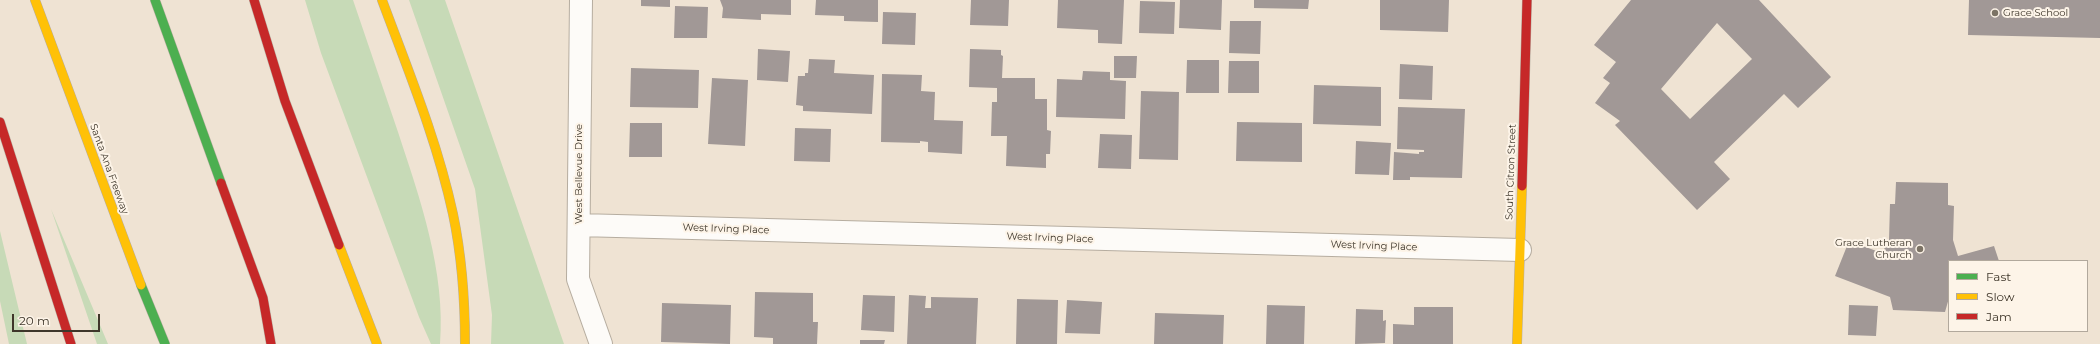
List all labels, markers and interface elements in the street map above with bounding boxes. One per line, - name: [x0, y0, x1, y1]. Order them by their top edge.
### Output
- place label: Grace School: [2003, 7, 2068, 19]
- marker: Grace School: [1990, 8, 2000, 18]
- street label: Santa Ana Freeway: [87, 122, 131, 216]
- street label: West Bellevue Drive: [573, 124, 585, 224]
- street label: South Citron Street: [1503, 124, 1519, 220]
- street label: West Irving Place: [682, 221, 770, 237]
- street label: West Irving Place: [1006, 230, 1094, 246]
- place label: Grace Lutheran Church: [1835, 237, 1912, 260]
- street label: West Irving Place: [1330, 238, 1418, 254]
- marker: Grace Lutheran Church: [1915, 244, 1925, 254]
- legend: [1948, 260, 2088, 332]
- text: Fast: [1986, 269, 2011, 284]
- text: Slow: [1986, 289, 2015, 304]
- scale bar: [14, 306, 102, 332]
- text: Jam: [1986, 309, 2012, 324]
- text: 20 m: [19, 313, 50, 328]

